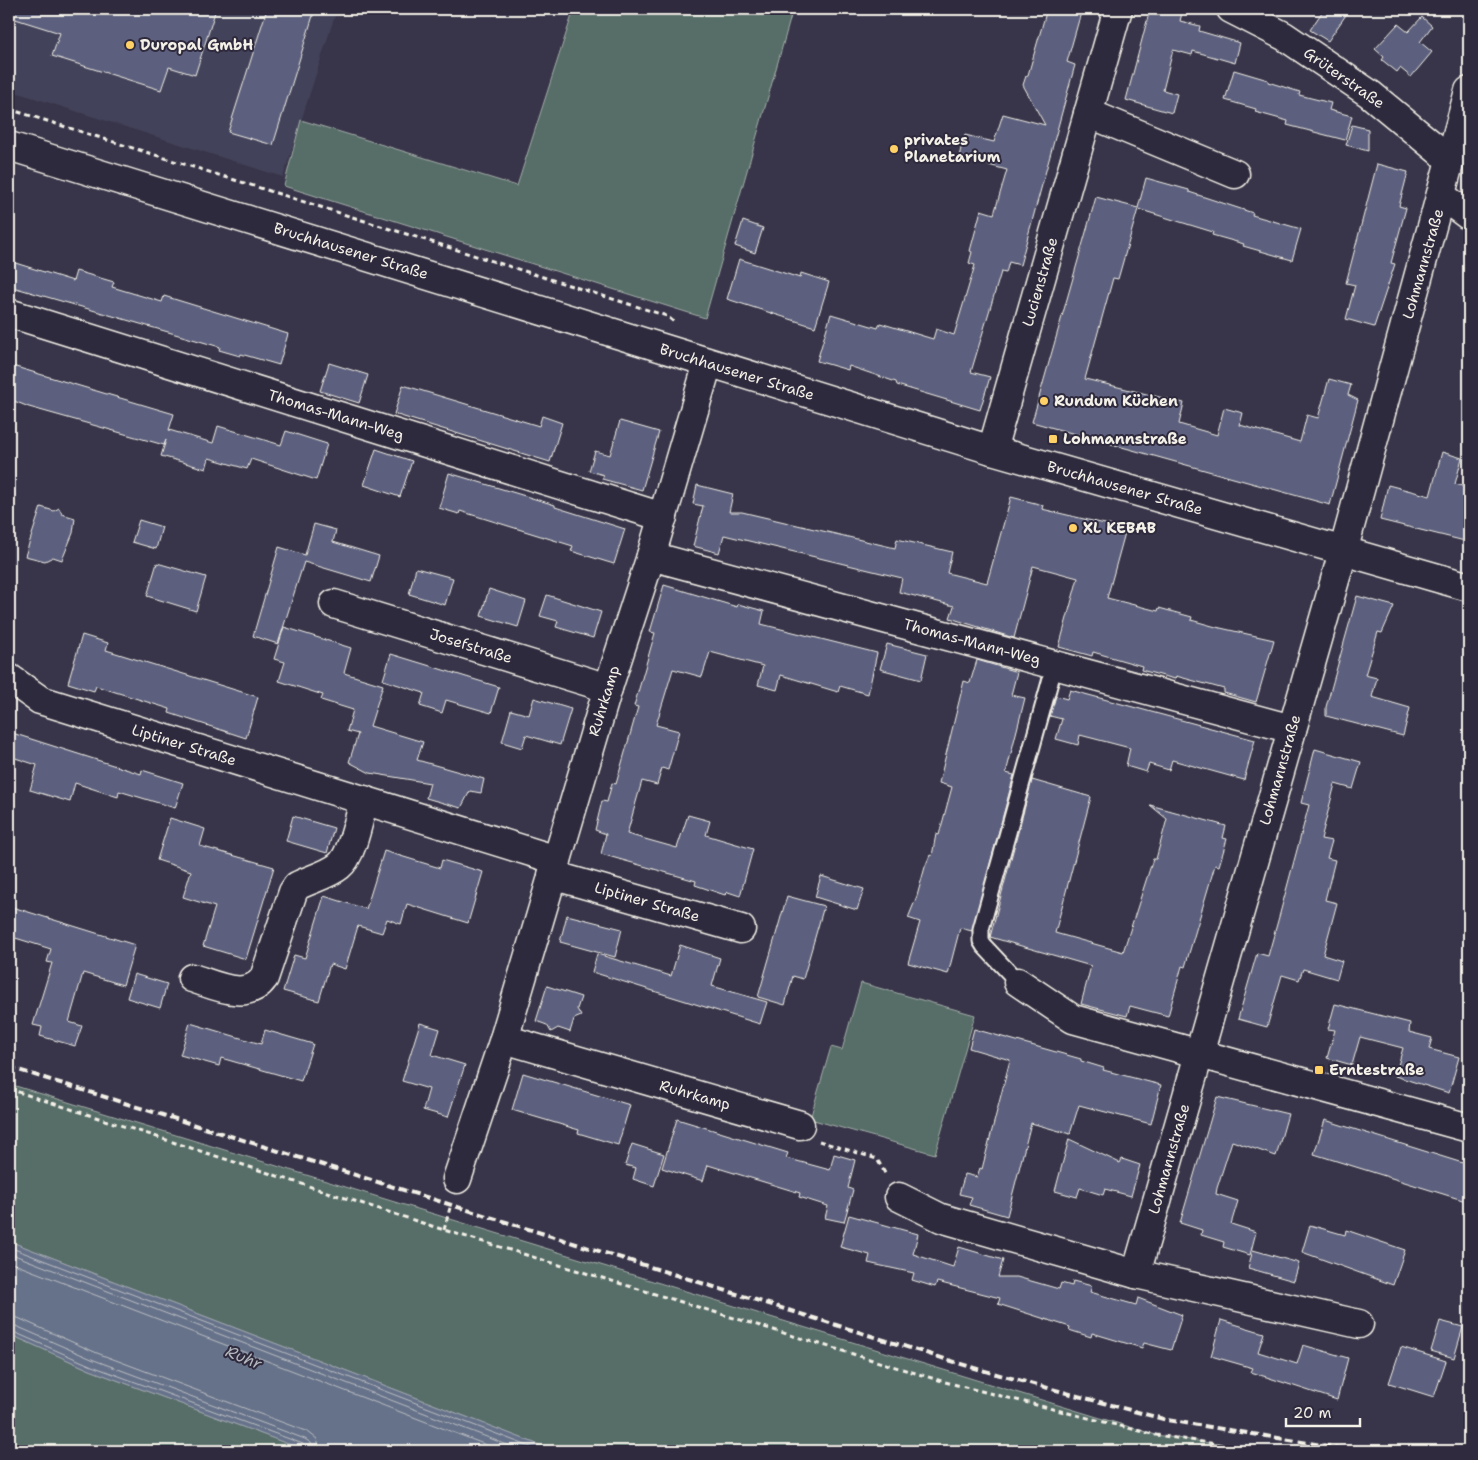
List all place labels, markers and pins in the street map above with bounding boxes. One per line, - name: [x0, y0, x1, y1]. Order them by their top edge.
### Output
- place label: Duropal GmbH: [140, 35, 253, 55]
- marker: Duropal GmbH: [124, 39, 136, 51]
- place label: privates Planetarium: [904, 130, 1001, 167]
- marker: privates Planetarium: [888, 143, 900, 155]
- place label: Rundum Küchen: [1054, 391, 1178, 411]
- marker: Rundum Küchen: [1038, 395, 1050, 407]
- place label: Lohmannstraße: [1063, 429, 1187, 449]
- marker: Lohmannstraße: [1047, 433, 1059, 445]
- place label: XL KEBAB: [1083, 518, 1156, 538]
- marker: XL KEBAB: [1067, 522, 1079, 534]
- place label: Erntestraße: [1329, 1060, 1424, 1080]
- marker: Erntestraße: [1313, 1064, 1325, 1076]

